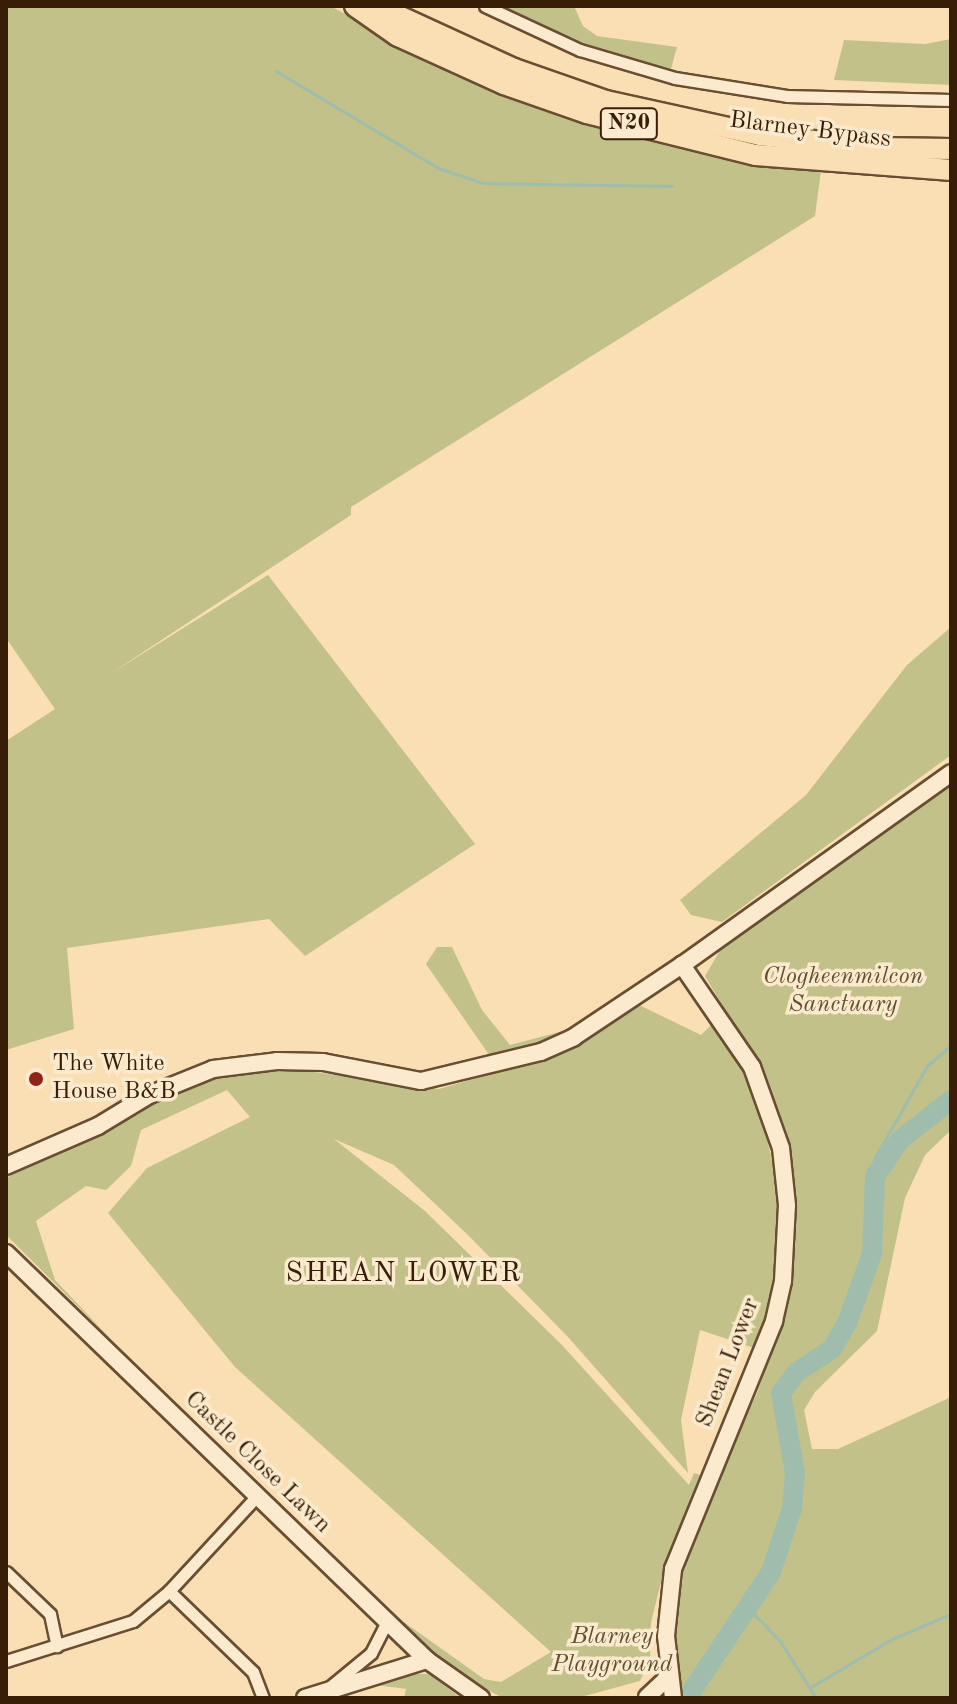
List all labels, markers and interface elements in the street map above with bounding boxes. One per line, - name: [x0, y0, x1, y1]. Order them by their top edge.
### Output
- road number: N20: [599, 106, 659, 142]
- street label: Blarney Bypass: [728, 107, 892, 155]
- park label: Clogheenmilcon Sanctuary: [763, 964, 923, 1020]
- place label: The White House B&B: [52, 1051, 176, 1107]
- marker: The White House B&B: [27, 1070, 45, 1088]
- district label: SHEAN LOWER: [286, 1257, 522, 1291]
- street label: Shean Lower: [691, 1294, 767, 1432]
- street label: Castle Close Lawn: [178, 1386, 336, 1540]
- park label: Blarney Playground: [552, 1624, 672, 1680]

